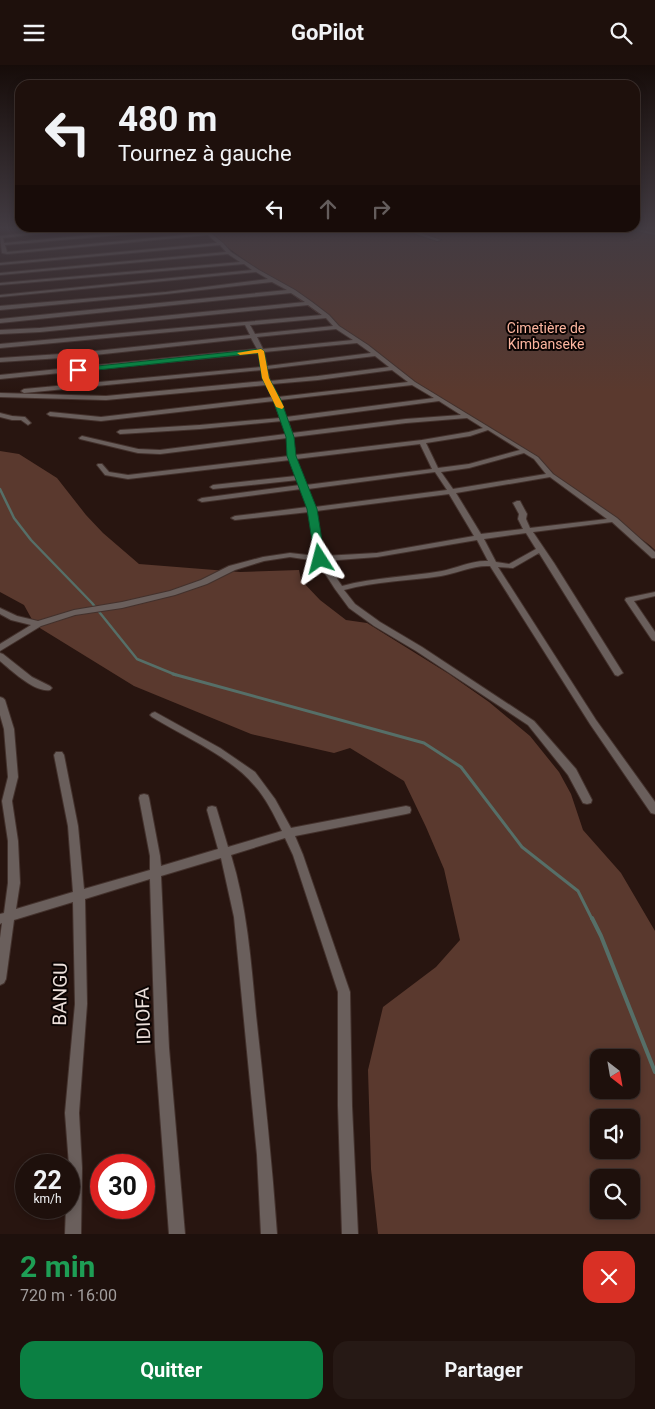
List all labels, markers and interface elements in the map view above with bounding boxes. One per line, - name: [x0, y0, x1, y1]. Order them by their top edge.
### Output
- icon: menu: [20, 19, 48, 47]
- icon: search: [607, 19, 635, 47]
- text: GoPilot: [291, 20, 364, 45]
- text: 480 m: [118, 99, 217, 140]
- icon: left: [35, 100, 100, 165]
- text: Tournez à gauche: [118, 141, 292, 166]
- icon: left: [261, 195, 289, 223]
- icon: ahead: [314, 195, 342, 223]
- icon: right: [367, 195, 395, 223]
- park label: Cimetière de Kimbanseke: [507, 320, 585, 352]
- pin: [57, 349, 99, 391]
- icon: arrive: [64, 356, 92, 384]
- position arrow: [293, 532, 345, 584]
- street label: BANGU: [48, 962, 72, 1026]
- street label: IDIOFA: [130, 986, 155, 1045]
- north arrow: [590, 1049, 640, 1099]
- map controls: [590, 1049, 640, 1219]
- button: sound: [590, 1109, 640, 1159]
- speed limit sign: 30: [90, 1154, 155, 1219]
- text: 22: [33, 1166, 62, 1195]
- button: search: [590, 1169, 640, 1219]
- text: km/h: [33, 1192, 62, 1206]
- text: 2 min: [20, 1249, 95, 1284]
- button: close: [583, 1251, 635, 1303]
- text: 720 m · 16:00: [20, 1286, 117, 1305]
- button: Quitter: [20, 1341, 323, 1399]
- button: Partager: [333, 1341, 635, 1399]

